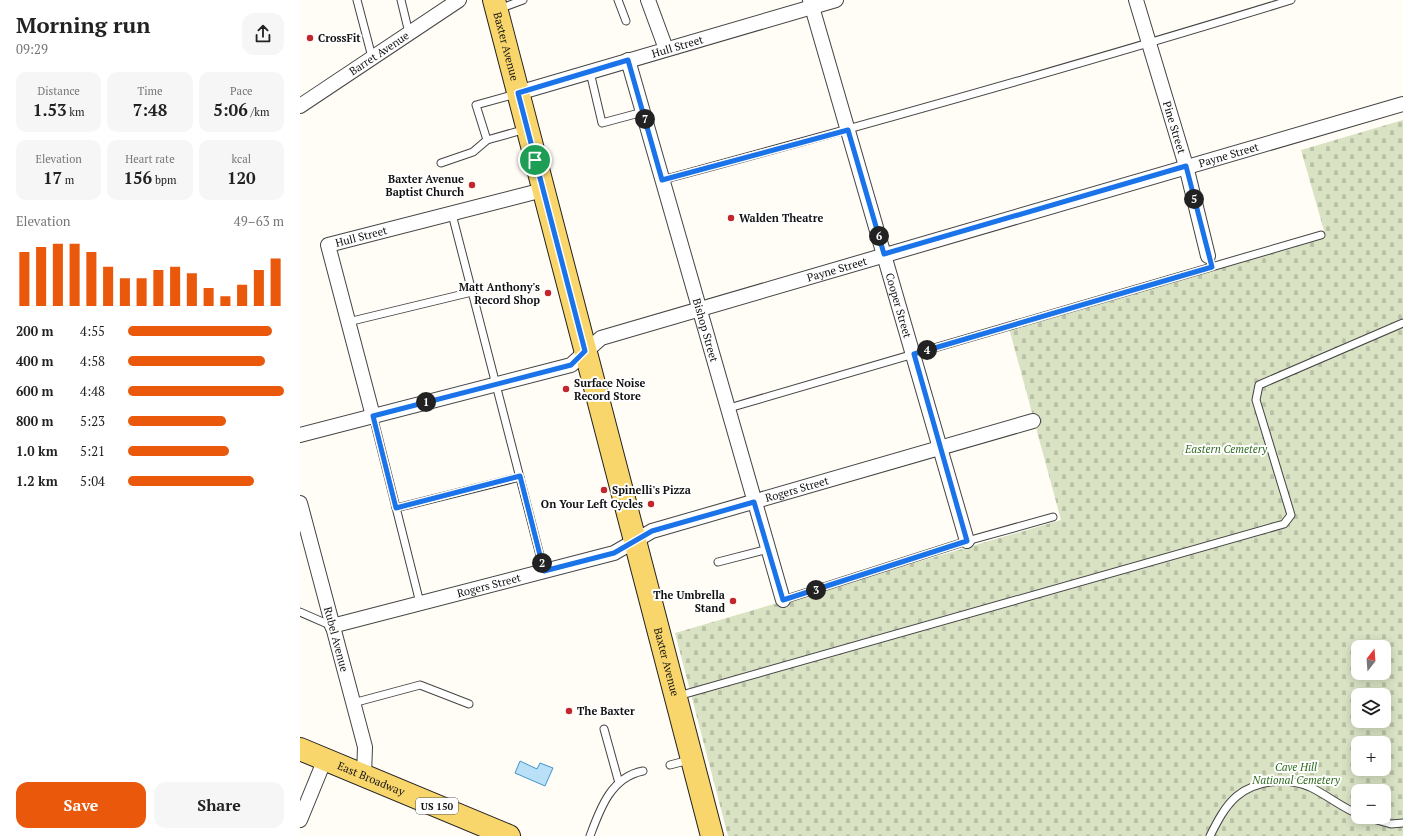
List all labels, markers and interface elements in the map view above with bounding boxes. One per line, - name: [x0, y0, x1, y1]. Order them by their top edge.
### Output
- text: Morning run: [16, 10, 150, 39]
- street label: Baxter Avenue: [490, 11, 522, 83]
- button: share: [242, 13, 284, 55]
- street label: Barret Avenue: [346, 28, 412, 78]
- place label: CrossFit: [318, 31, 361, 45]
- street label: Hull Street: [650, 32, 705, 61]
- marker: CrossFit: [305, 33, 315, 43]
- text: 09:29: [16, 40, 48, 58]
- text: Distance: [37, 84, 80, 98]
- text: Time: [137, 84, 163, 98]
- text: Pace: [230, 84, 253, 98]
- text: 1.53: [33, 98, 67, 121]
- text: 7:48: [133, 98, 167, 121]
- text: 5:06: [213, 98, 248, 121]
- street label: Pine Street: [1160, 99, 1189, 155]
- text: km: [67, 105, 85, 119]
- text: /km: [248, 105, 269, 119]
- pin: 7: [635, 109, 655, 129]
- text: 7: [642, 112, 648, 126]
- street label: Payne Street: [1197, 140, 1260, 170]
- pin: [518, 143, 552, 177]
- icon: arrive: [524, 149, 546, 171]
- text: Elevation: [36, 152, 82, 166]
- text: Heart rate: [125, 152, 175, 166]
- text: kcal: [232, 152, 251, 166]
- text: 17: [43, 166, 62, 189]
- text: 156: [123, 166, 152, 189]
- text: 120: [227, 166, 256, 189]
- place label: Baxter Avenue Baptist Church: [386, 172, 464, 199]
- text: m: [62, 173, 74, 187]
- text: bpm: [152, 173, 177, 187]
- marker: Baxter Avenue Baptist Church: [467, 180, 477, 190]
- pin: 5: [1184, 189, 1204, 209]
- text: 5: [1191, 192, 1197, 206]
- place label: Walden Theatre: [739, 211, 823, 225]
- text: Elevation: [16, 212, 71, 230]
- text: 49–63 m: [234, 212, 284, 230]
- marker: Walden Theatre: [726, 213, 736, 223]
- street label: Hull Street: [334, 223, 389, 250]
- pin: 6: [869, 226, 889, 246]
- text: 6: [876, 229, 882, 243]
- street label: Payne Street: [805, 254, 869, 285]
- street label: Cooper Street: [883, 271, 915, 340]
- place label: Matt Anthony's Record Shop: [459, 280, 540, 307]
- marker: Matt Anthony's Record Shop: [543, 288, 553, 298]
- street label: Bishop Street: [690, 297, 721, 364]
- text: 200 m: [16, 322, 54, 340]
- text: 4:55: [80, 322, 105, 340]
- pin: 4: [917, 340, 937, 360]
- text: 4: [924, 343, 930, 357]
- text: 400 m: [16, 352, 54, 370]
- text: 4:58: [80, 352, 105, 370]
- place label: Surface Noise Record Store: [574, 376, 645, 403]
- text: 600 m: [16, 382, 54, 400]
- text: 4:48: [80, 382, 105, 400]
- marker: Surface Noise Record Store: [561, 384, 571, 394]
- pin: 1: [416, 392, 436, 412]
- text: 1: [423, 395, 429, 409]
- text: 800 m: [16, 412, 54, 430]
- text: 5:23: [80, 412, 105, 430]
- text: 1.0 km: [16, 442, 58, 460]
- text: 5:21: [80, 442, 105, 460]
- park label: Eastern Cemetery: [1184, 442, 1268, 456]
- text: 1.2 km: [16, 472, 58, 490]
- text: 5:04: [80, 472, 105, 490]
- street label: Rogers Street: [764, 473, 830, 505]
- place label: Spinelli's Pizza: [612, 483, 691, 497]
- marker: Spinelli's Pizza: [599, 485, 609, 495]
- place label: On Your Left Cycles: [541, 497, 643, 511]
- marker: On Your Left Cycles: [646, 499, 656, 509]
- pin: 2: [532, 553, 552, 573]
- text: 2: [539, 556, 545, 570]
- street label: Rogers Street: [455, 570, 522, 600]
- pin: 3: [806, 580, 826, 600]
- text: 3: [813, 583, 819, 597]
- place label: The Umbrella Stand: [653, 588, 725, 615]
- marker: The Umbrella Stand: [728, 596, 738, 606]
- street label: Rubel Avenue: [321, 605, 352, 674]
- street label: Baxter Avenue: [651, 626, 682, 698]
- north arrow: [1351, 640, 1391, 680]
- map controls: [1351, 640, 1391, 824]
- button: layers: [1351, 688, 1391, 728]
- place label: The Baxter: [577, 704, 635, 718]
- marker: The Baxter: [564, 706, 574, 716]
- button: +: [1351, 736, 1391, 776]
- street label: East Broadway: [335, 758, 407, 799]
- park label: Cave Hill National Cemetery: [1251, 760, 1341, 787]
- button: Save: [16, 782, 146, 828]
- button: Share: [154, 782, 284, 828]
- button: −: [1351, 784, 1391, 824]
- road number: US 150: [416, 798, 458, 814]

